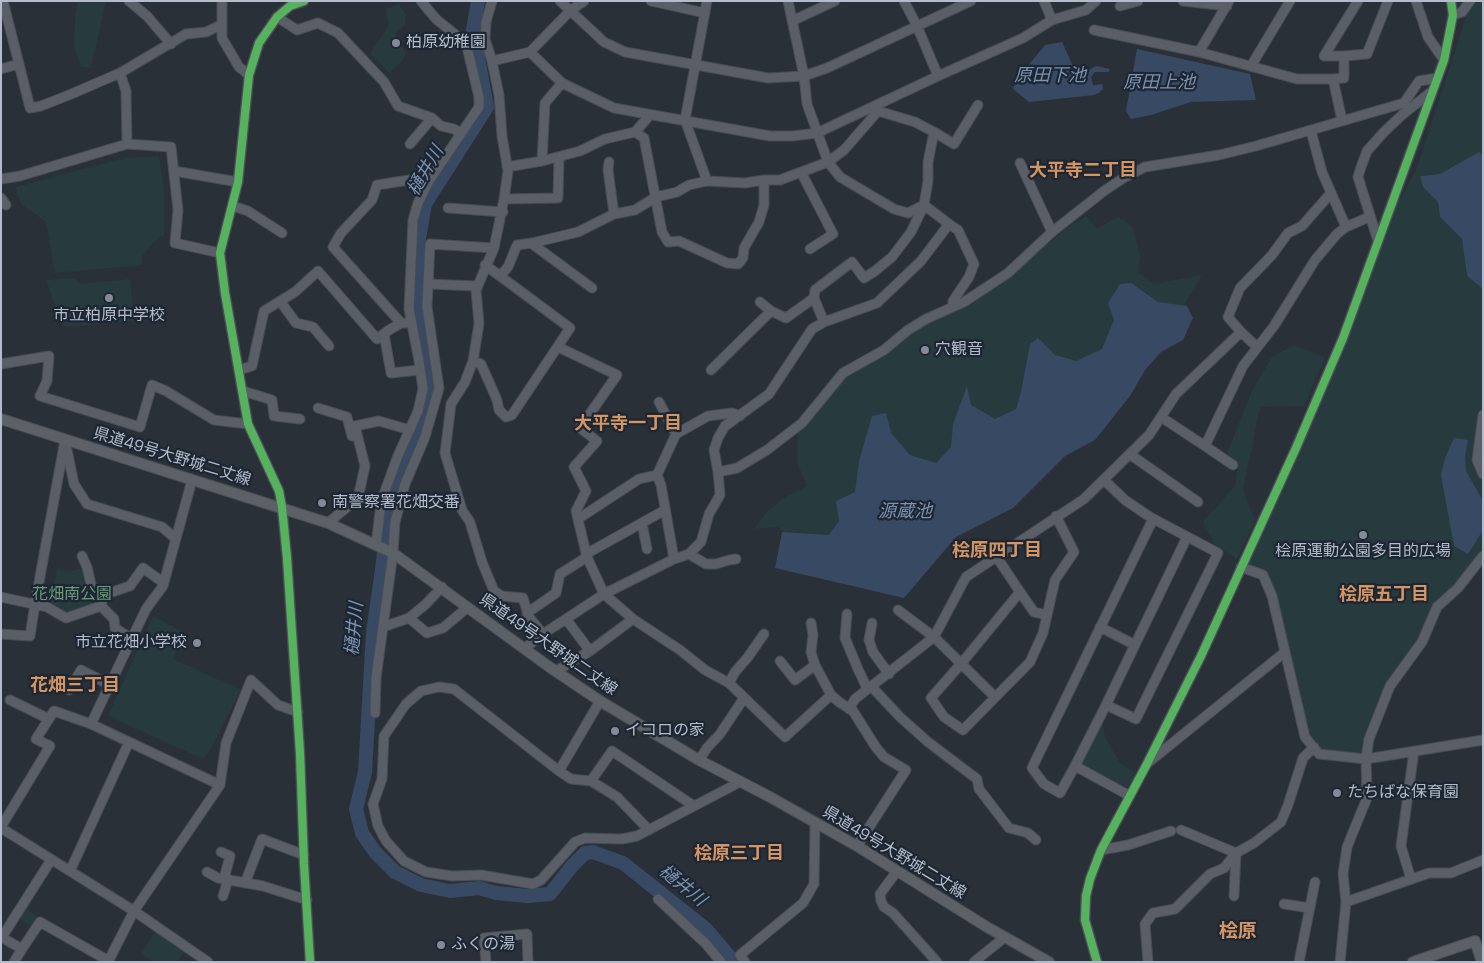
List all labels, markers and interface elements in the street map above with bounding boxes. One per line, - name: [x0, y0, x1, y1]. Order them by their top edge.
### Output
- place label: 柏原幼稚園: [406, 33, 486, 53]
- marker: 柏原幼稚園: [390, 37, 402, 49]
- water label: 原田下池: [1014, 65, 1086, 87]
- water label: 原田上池: [1123, 72, 1195, 94]
- water label: 樋井川: [403, 142, 449, 200]
- district label: 大平寺二丁目: [1029, 160, 1137, 182]
- marker: 市立柏原中学校: [103, 292, 115, 304]
- place label: 市立柏原中学校: [53, 306, 165, 326]
- place label: 穴観音: [935, 340, 983, 360]
- marker: 穴観音: [919, 344, 931, 356]
- district label: 大平寺一丁目: [574, 413, 682, 435]
- street label: 県道49号大野城二丈線: [91, 424, 253, 490]
- place label: 南警察署花畑交番: [332, 493, 460, 513]
- marker: 南警察署花畑交番: [316, 497, 328, 509]
- water label: 源蔵池: [878, 501, 932, 523]
- marker: 桧原運動公園多目的広場: [1357, 529, 1369, 541]
- district label: 桧原四丁目: [952, 540, 1042, 562]
- place label: 桧原運動公園多目的広場: [1275, 542, 1451, 562]
- district label: 桧原五丁目: [1339, 584, 1429, 606]
- park label: 花畑南公園: [32, 585, 112, 605]
- street label: 県道49号大野城二丈線: [475, 590, 621, 700]
- water label: 樋井川: [342, 601, 368, 657]
- place label: 市立花畑小学校: [75, 633, 187, 653]
- marker: 市立花畑小学校: [191, 637, 203, 649]
- district label: 花畑三丁目: [30, 675, 120, 697]
- place label: イコロの家: [625, 721, 705, 741]
- marker: イコロの家: [609, 725, 621, 737]
- place label: たちばな保育園: [1347, 783, 1459, 803]
- marker: たちばな保育園: [1331, 787, 1343, 799]
- street label: 県道49号大野城二丈線: [819, 803, 969, 903]
- district label: 桧原三丁目: [694, 843, 784, 865]
- water label: 樋井川: [654, 861, 710, 911]
- district label: 桧原: [1219, 921, 1257, 943]
- place label: ふくの湯: [451, 935, 515, 955]
- marker: ふくの湯: [435, 939, 447, 951]

